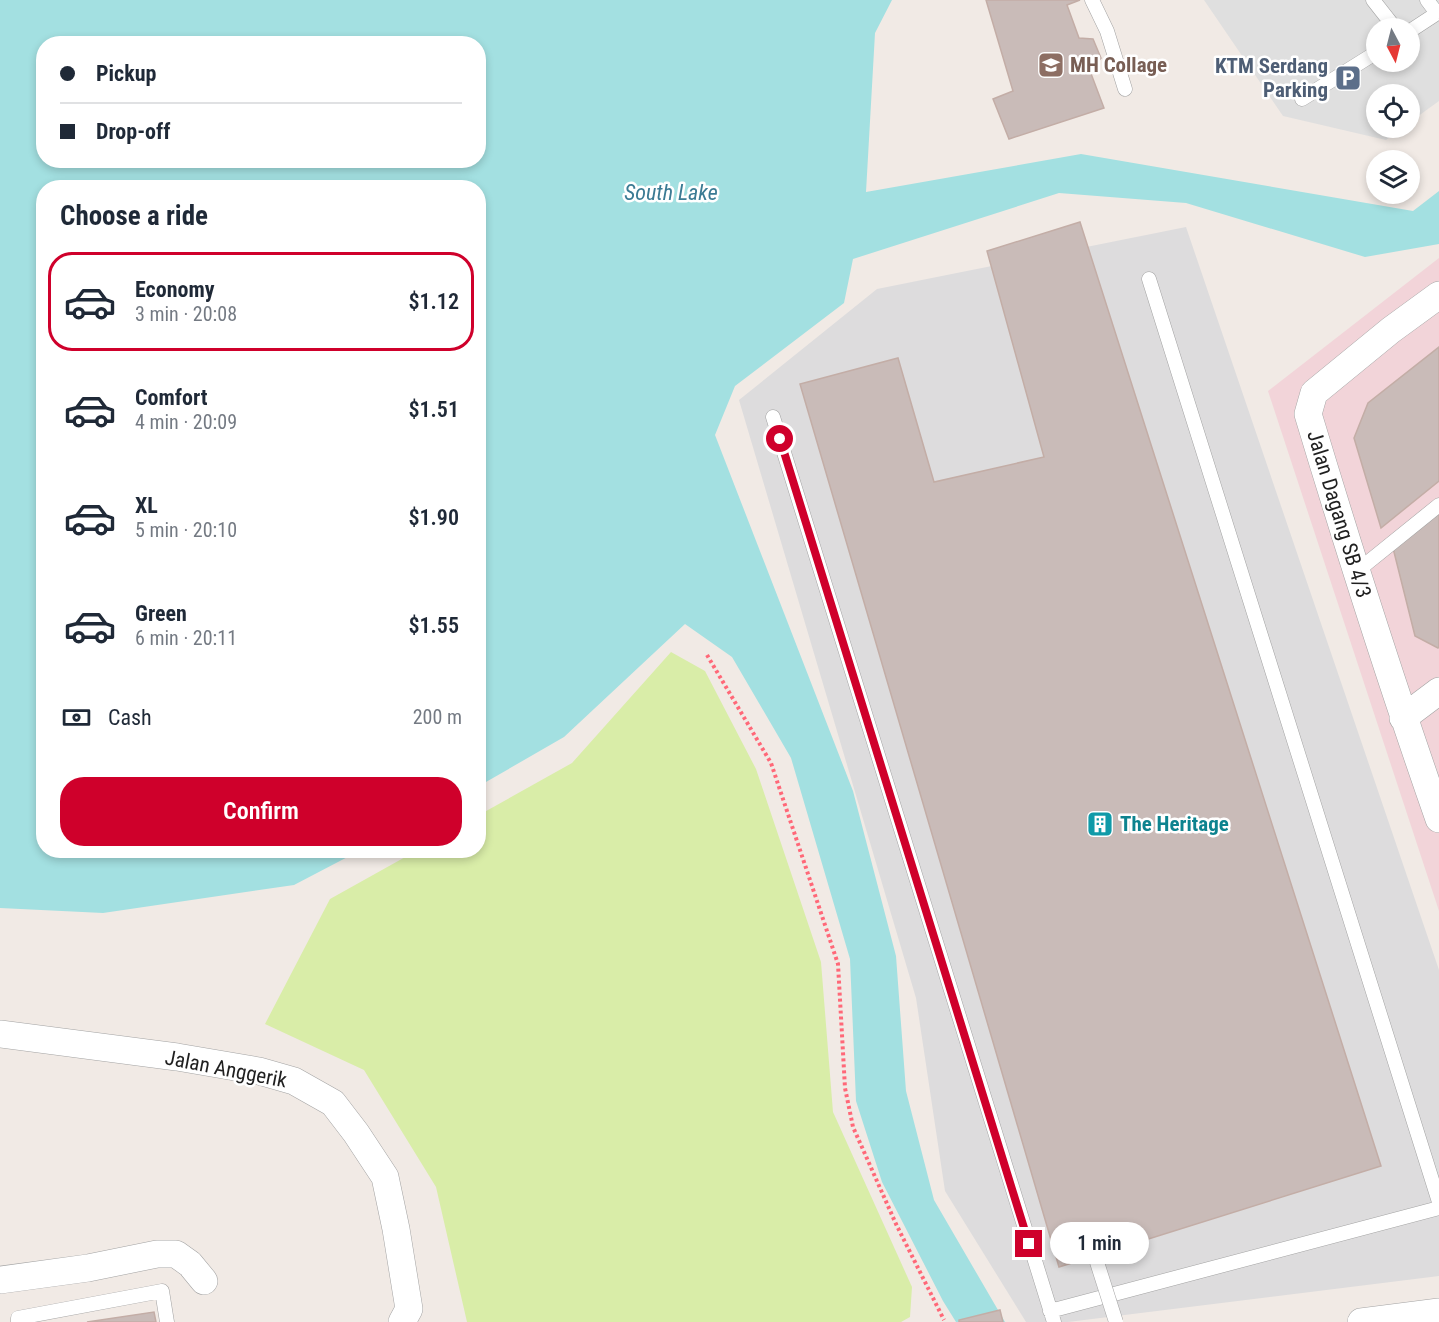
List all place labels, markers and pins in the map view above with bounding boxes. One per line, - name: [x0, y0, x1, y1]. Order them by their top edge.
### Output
- school or university icon: MH Collage: [1036, 50, 1066, 80]
- place label: MH Collage: [1070, 53, 1167, 77]
- place label: KTM Serdang Parking: [1215, 54, 1328, 102]
- parking icon: KTM Serdang Parking: [1333, 63, 1363, 93]
- building icon: The Heritage: [1085, 809, 1115, 839]
- place label: The Heritage: [1120, 812, 1229, 836]

